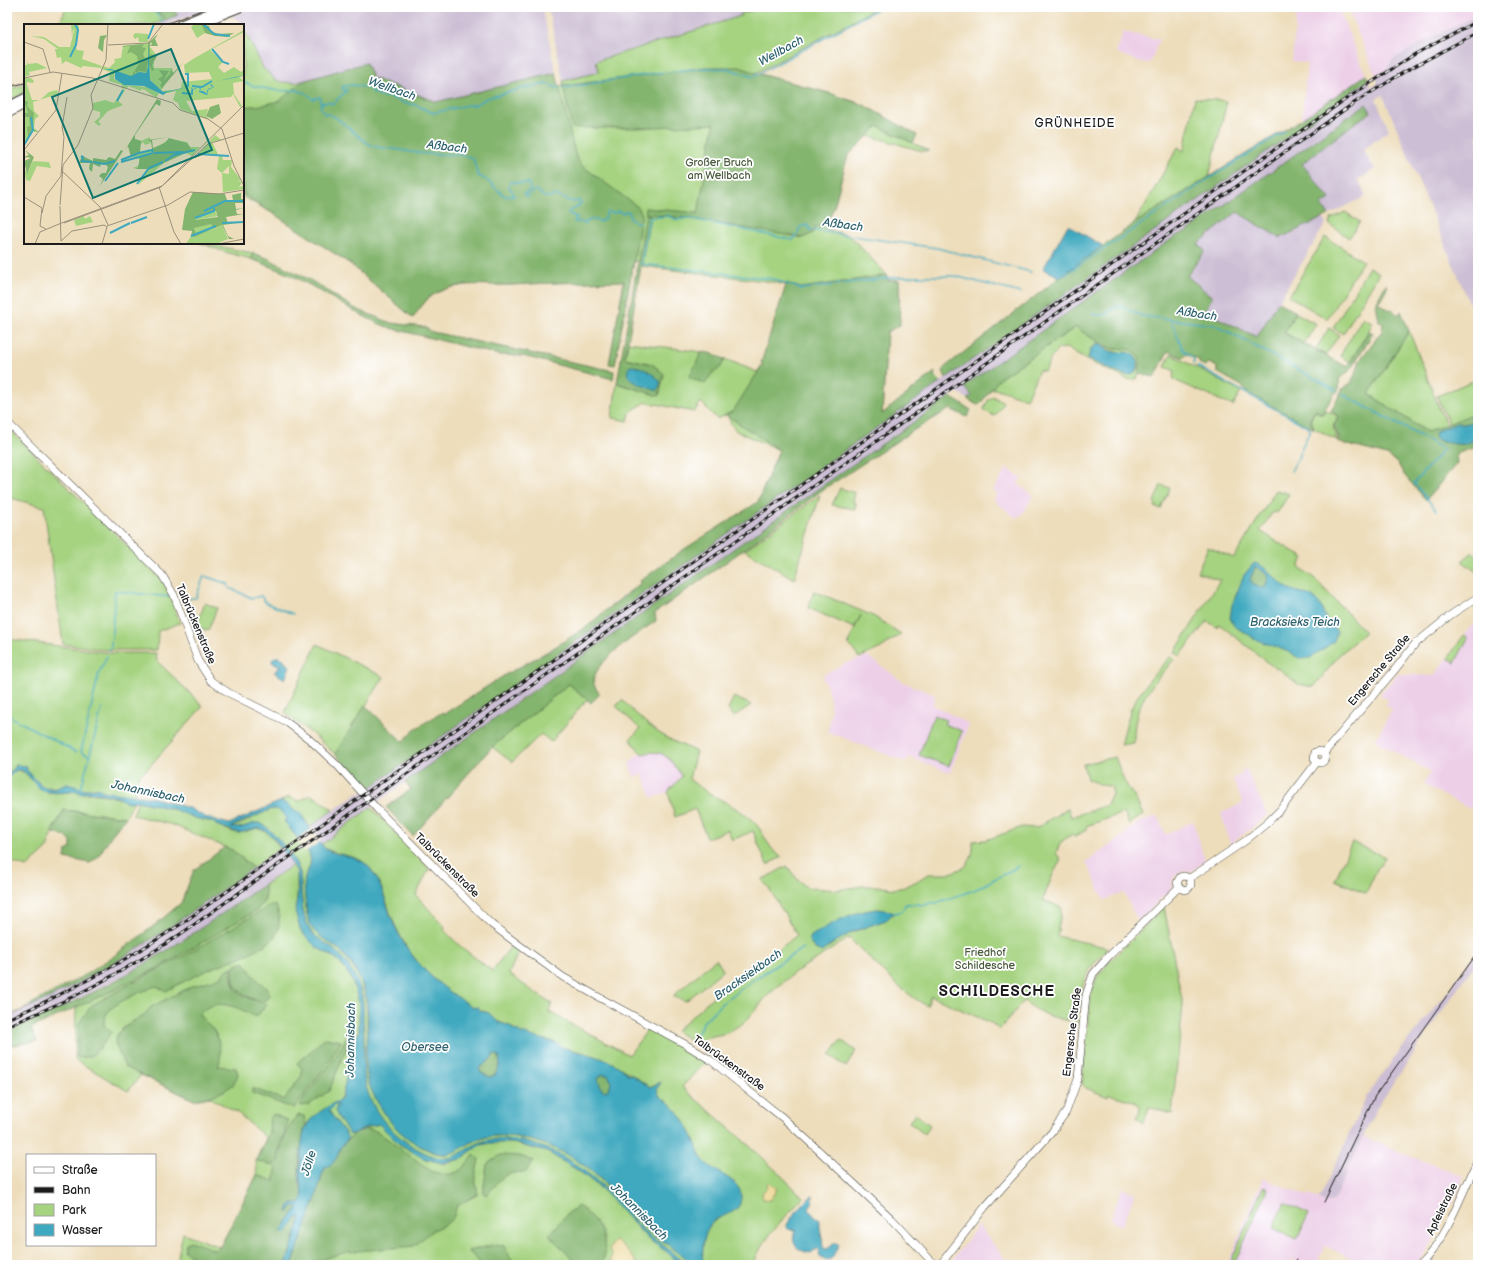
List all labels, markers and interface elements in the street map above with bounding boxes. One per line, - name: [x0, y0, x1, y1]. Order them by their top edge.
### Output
- inset map: [24, 24, 244, 244]
- water label: Wellbach: [756, 32, 807, 69]
- water label: Wellbach: [366, 74, 418, 104]
- district label: GRÜNHEIDE: [1034, 115, 1116, 131]
- water label: Aßbach: [425, 137, 468, 157]
- park label: Großer Bruch am Wellbach: [685, 156, 753, 182]
- water label: Aßbach: [821, 215, 865, 235]
- water label: Aßbach: [1175, 303, 1219, 325]
- street label: Talbrückenstraße: [173, 582, 219, 666]
- water label: Bracksieks Teich: [1250, 615, 1340, 630]
- street label: Engersche Straße: [1345, 631, 1413, 709]
- water label: Johannisbach: [109, 777, 187, 807]
- street label: Talbrückenstraße: [412, 830, 482, 900]
- water label: Bracksiekbach: [711, 946, 785, 1004]
- park label: Friedhof Schildesche: [955, 946, 1016, 972]
- district label: SCHILDESCHE: [939, 982, 1055, 1001]
- street label: Engersche Straße: [1060, 986, 1084, 1077]
- water label: Johannisbach: [343, 1002, 359, 1079]
- street label: Talbrückenstraße: [690, 1033, 768, 1094]
- water label: Obersee: [401, 1040, 449, 1055]
- water label: Jölle: [298, 1149, 320, 1178]
- legend: [26, 1154, 156, 1246]
- text: Straße: [62, 1163, 98, 1178]
- water label: Johannisbach: [607, 1180, 671, 1244]
- street label: Apfelstraße: [1424, 1180, 1460, 1237]
- text: Bahn: [62, 1183, 91, 1198]
- text: Park: [62, 1203, 86, 1218]
- text: Wasser: [62, 1223, 103, 1238]

